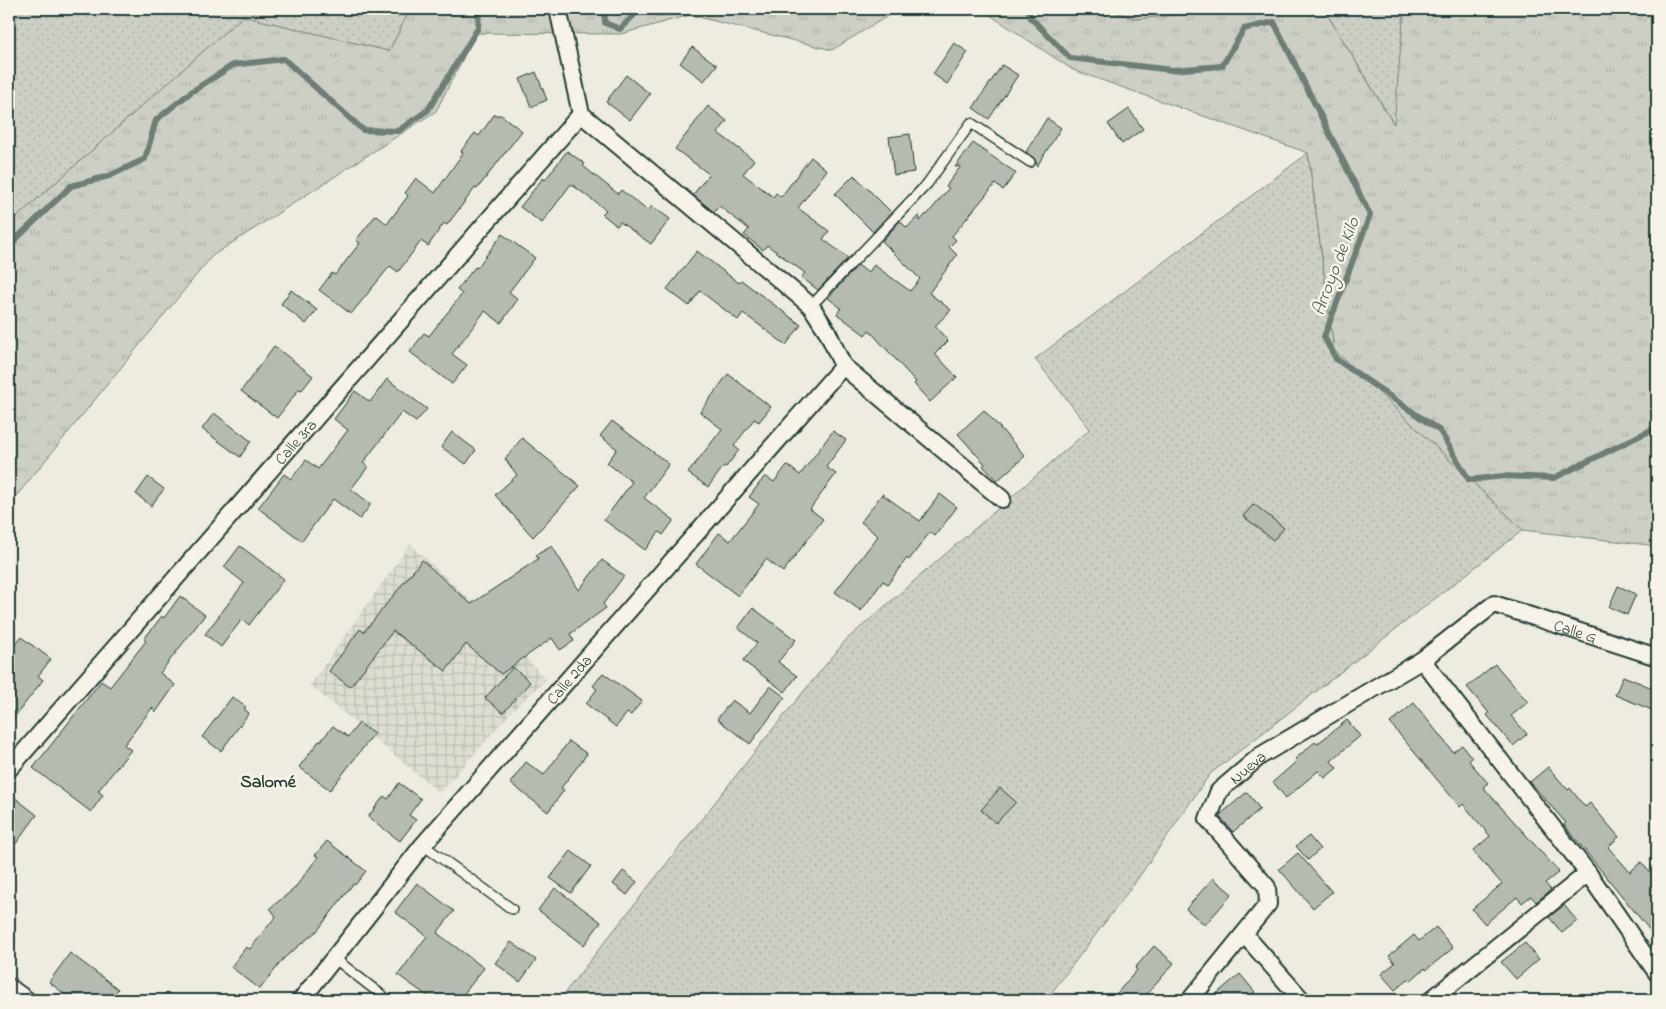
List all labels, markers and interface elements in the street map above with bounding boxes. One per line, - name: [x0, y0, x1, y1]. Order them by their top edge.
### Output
- water label: Arroyo de Kilo: [1306, 213, 1368, 319]
- street label: Calle 3ra: [270, 414, 324, 471]
- street label: Calle G: [1550, 614, 1600, 651]
- street label: Calle 2da: [541, 650, 599, 711]
- street label: Nueva: [1225, 746, 1272, 791]
- district label: Salomé: [240, 770, 297, 796]

